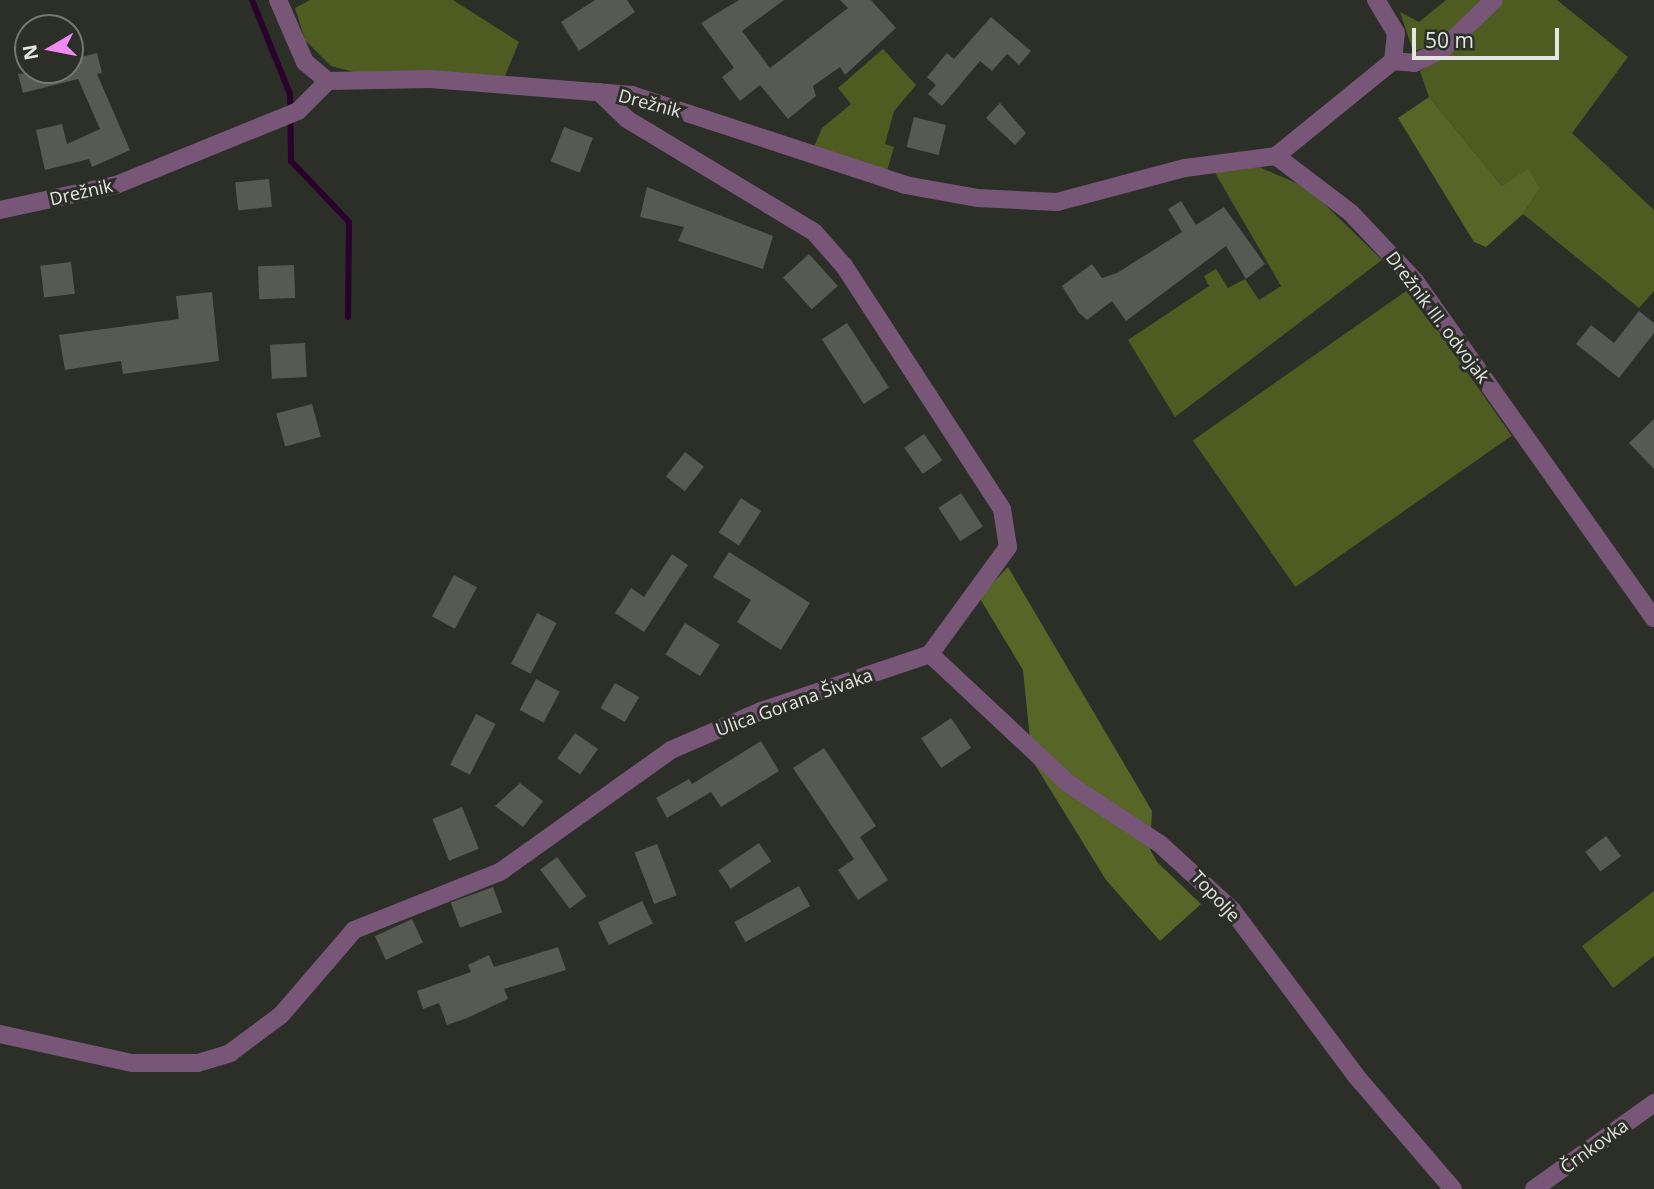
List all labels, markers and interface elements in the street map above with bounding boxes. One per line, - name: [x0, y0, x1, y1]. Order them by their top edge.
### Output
- north arrow: [14, 14, 84, 84]
- scale bar: [1416, 14, 1563, 58]
- text: 50 m: [1425, 26, 1474, 54]
- text: N: [16, 42, 44, 62]
- street label: Drežnik: [616, 84, 684, 122]
- street label: Drežnik: [47, 174, 115, 210]
- street label: Drežnik III. odvojak: [1382, 247, 1494, 387]
- street label: Ulica Gorana Šivaka: [713, 664, 875, 740]
- street label: Topolje: [1187, 866, 1245, 926]
- street label: Črnkovka: [1556, 1114, 1632, 1178]

